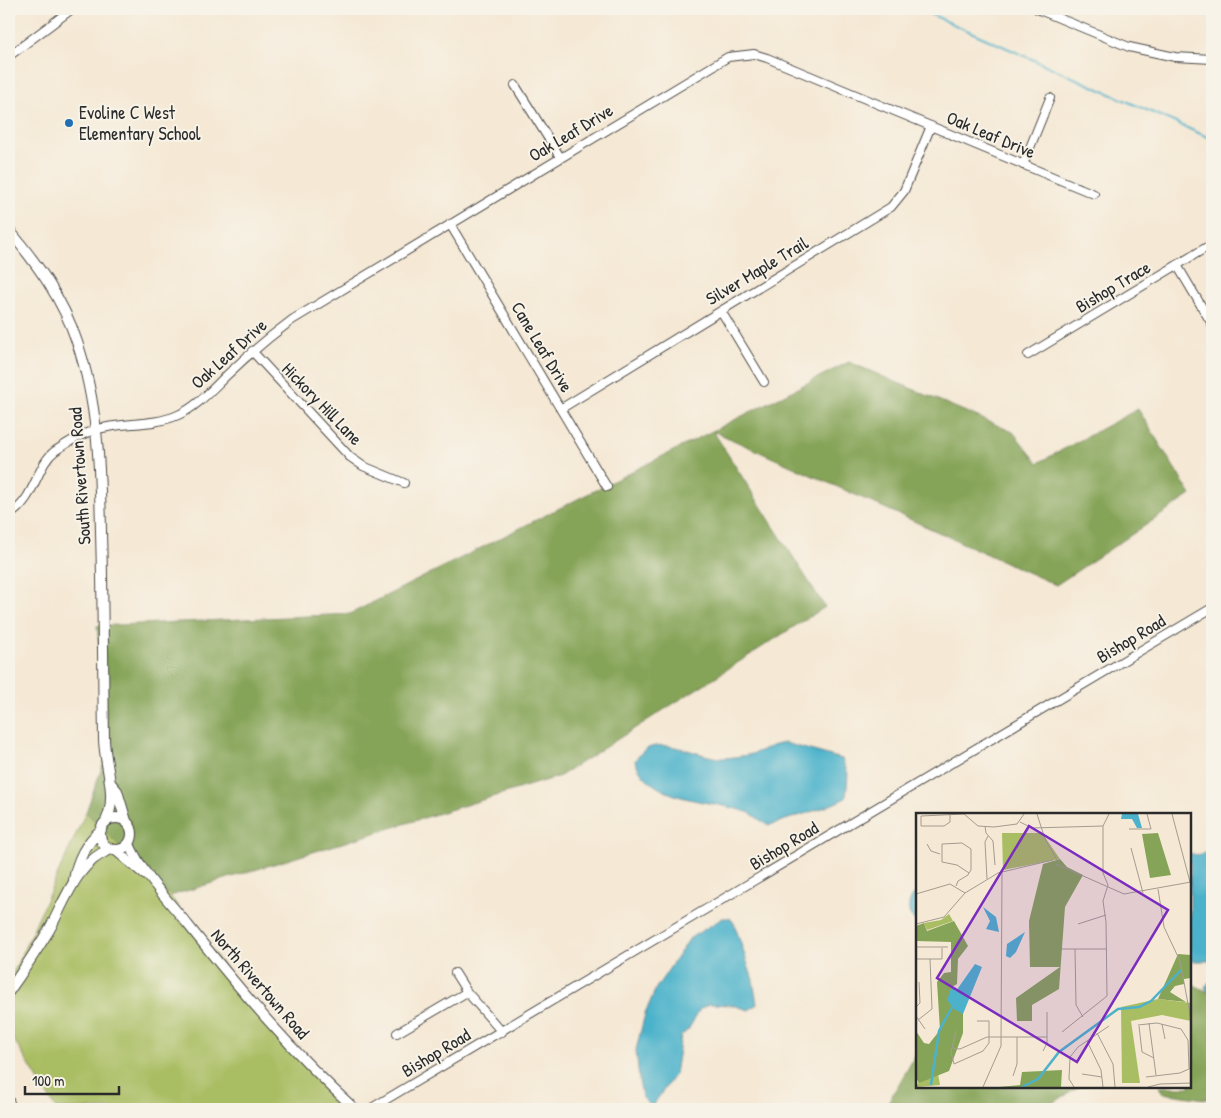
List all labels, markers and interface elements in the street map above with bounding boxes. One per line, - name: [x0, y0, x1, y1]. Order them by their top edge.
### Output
- street label: Oak Leaf Drive: [524, 98, 618, 168]
- place label: Evoline C West Elementary School: [79, 100, 201, 146]
- street label: Oak Leaf Drive: [943, 105, 1039, 164]
- marker: Evoline C West Elementary School: [63, 117, 75, 129]
- street label: Silver Maple Trail: [701, 230, 813, 311]
- street label: Bishop Trace: [1071, 254, 1155, 319]
- street label: Cane Leaf Drive: [506, 297, 579, 397]
- street label: Oak Leaf Drive: [185, 313, 272, 394]
- street label: Hickory Hill Lane: [276, 357, 368, 451]
- street label: South Rivertown Road: [62, 406, 97, 546]
- street label: Bishop Road: [1092, 608, 1170, 669]
- inset map: [916, 813, 1191, 1088]
- street label: Bishop Road: [745, 815, 823, 876]
- street label: North Rivertown Road: [205, 923, 315, 1044]
- street label: Bishop Road: [397, 1022, 475, 1083]
- scale bar: [25, 1063, 119, 1095]
- text: 100 m: [32, 1070, 65, 1091]

